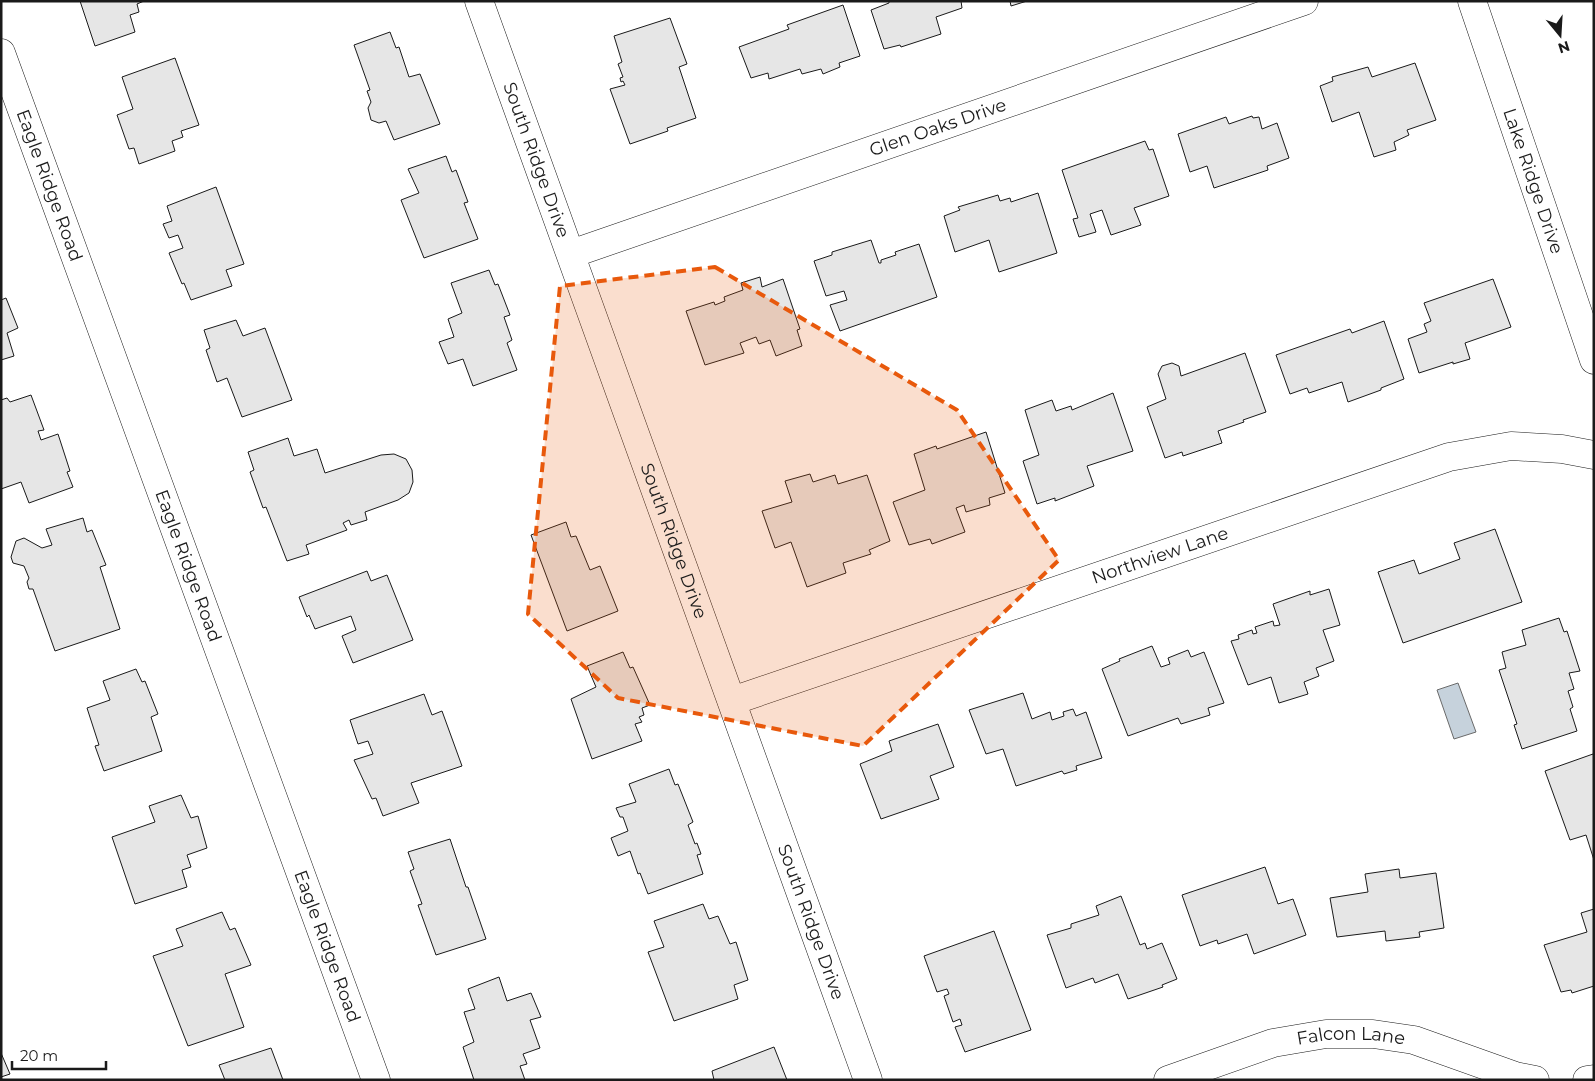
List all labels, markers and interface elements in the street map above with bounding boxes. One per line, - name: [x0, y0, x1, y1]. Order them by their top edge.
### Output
- north arrow: [1535, 10, 1585, 60]
- text: N: [1556, 37, 1572, 58]
- street label: South Ridge Drive: [498, 79, 574, 241]
- street label: Glen Oaks Drive: [866, 94, 1009, 161]
- street label: Lake Ridge Drive: [1498, 105, 1568, 257]
- street label: Eagle Ridge Road: [12, 106, 87, 265]
- street label: South Ridge Drive: [636, 460, 712, 622]
- street label: Eagle Ridge Road: [150, 487, 226, 645]
- street label: Northview Lane: [1089, 522, 1231, 589]
- street label: South Ridge Drive: [773, 841, 849, 1003]
- street label: Eagle Ridge Road: [289, 867, 365, 1025]
- street label: Falcon Lane: [1295, 1023, 1407, 1050]
- scale bar: [12, 1038, 106, 1070]
- text: 20 m: [20, 1046, 58, 1065]

